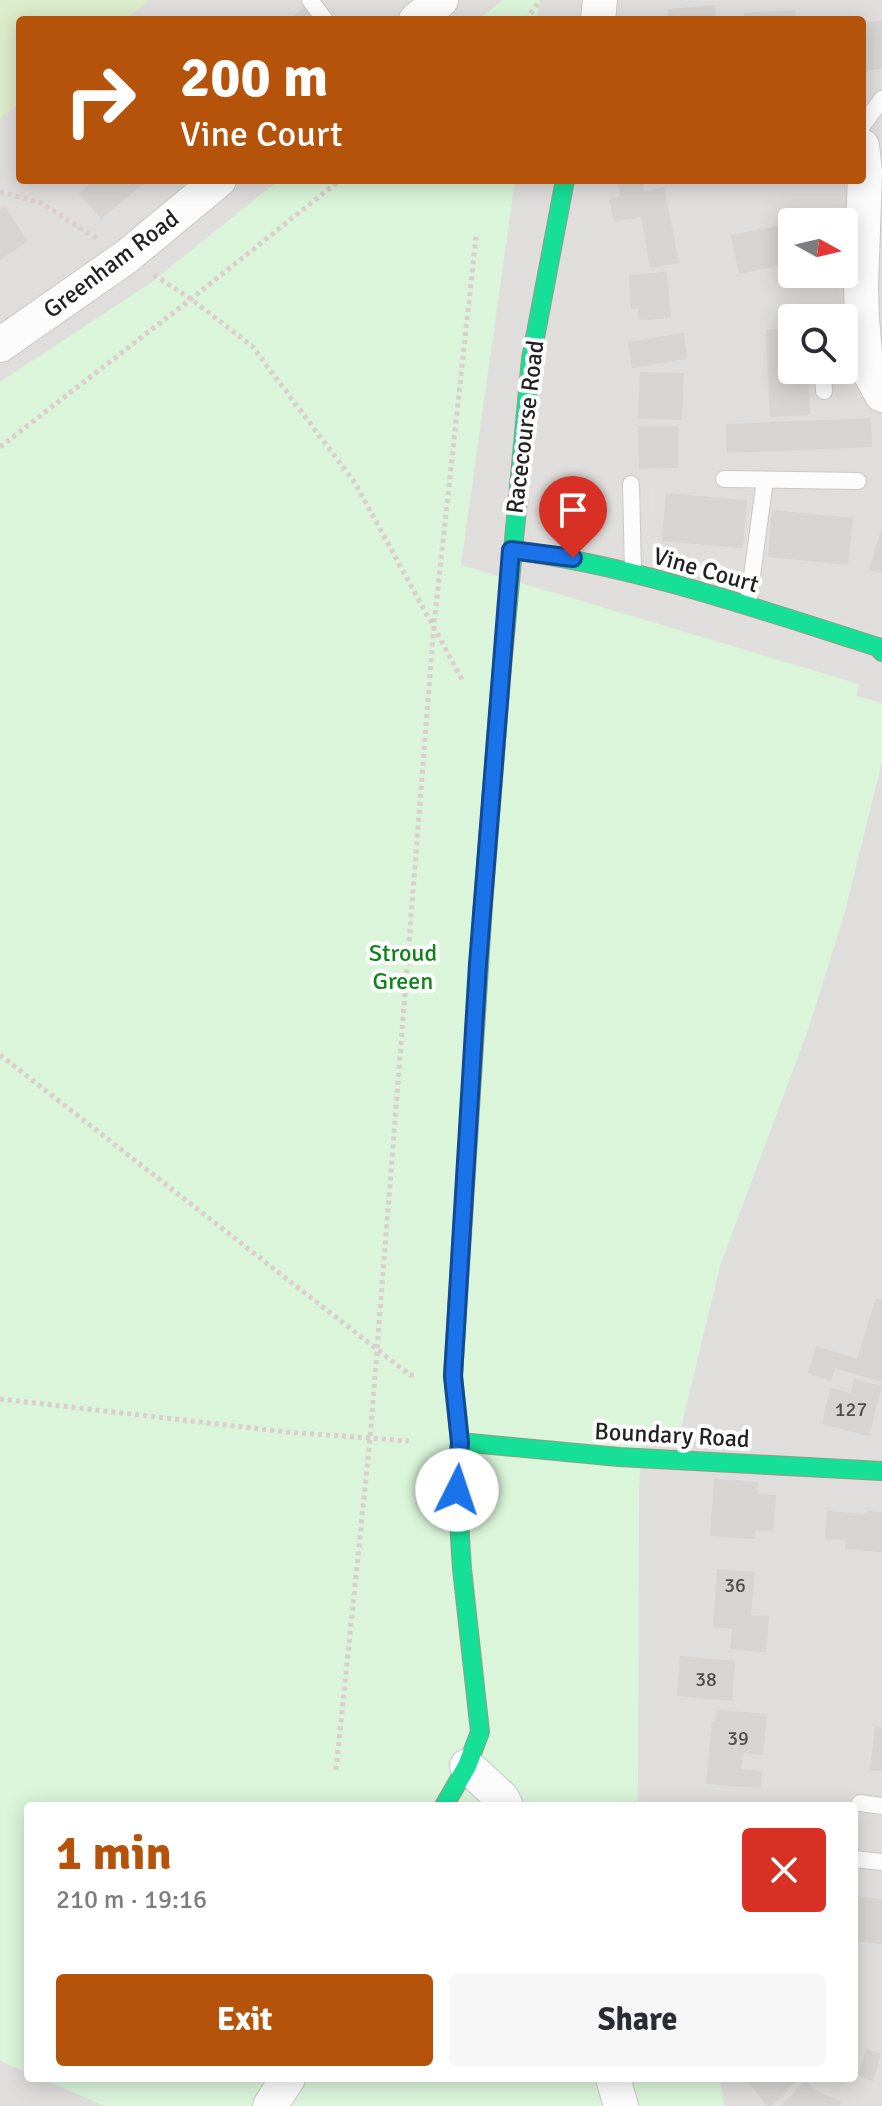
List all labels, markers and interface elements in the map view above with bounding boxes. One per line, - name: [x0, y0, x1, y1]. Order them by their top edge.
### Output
- text: 200 m: [180, 43, 328, 112]
- icon: right: [48, 48, 152, 152]
- text: Vine Court: [180, 112, 343, 157]
- street label: Greenham Road: [37, 203, 185, 325]
- north arrow: [778, 208, 858, 288]
- map controls: [778, 208, 858, 384]
- button: search: [778, 304, 858, 384]
- street label: Racecourse Road: [499, 339, 551, 515]
- pin: [539, 476, 607, 558]
- icon: arrive: [551, 488, 595, 532]
- street label: Vine Court: [650, 541, 762, 599]
- park label: Stroud Green: [369, 938, 437, 996]
- house number: 127: [835, 1397, 867, 1422]
- street label: Boundary Road: [594, 1416, 750, 1454]
- position arrow: [415, 1448, 499, 1532]
- house number: 36: [724, 1573, 746, 1598]
- house number: 38: [695, 1667, 717, 1692]
- house number: 39: [727, 1726, 749, 1751]
- text: 1 min: [56, 1824, 172, 1883]
- button: close: [742, 1828, 826, 1912]
- text: 210 m · 19:16: [56, 1884, 207, 1916]
- button: Exit: [56, 1974, 433, 2066]
- button: Share: [449, 1974, 826, 2066]

